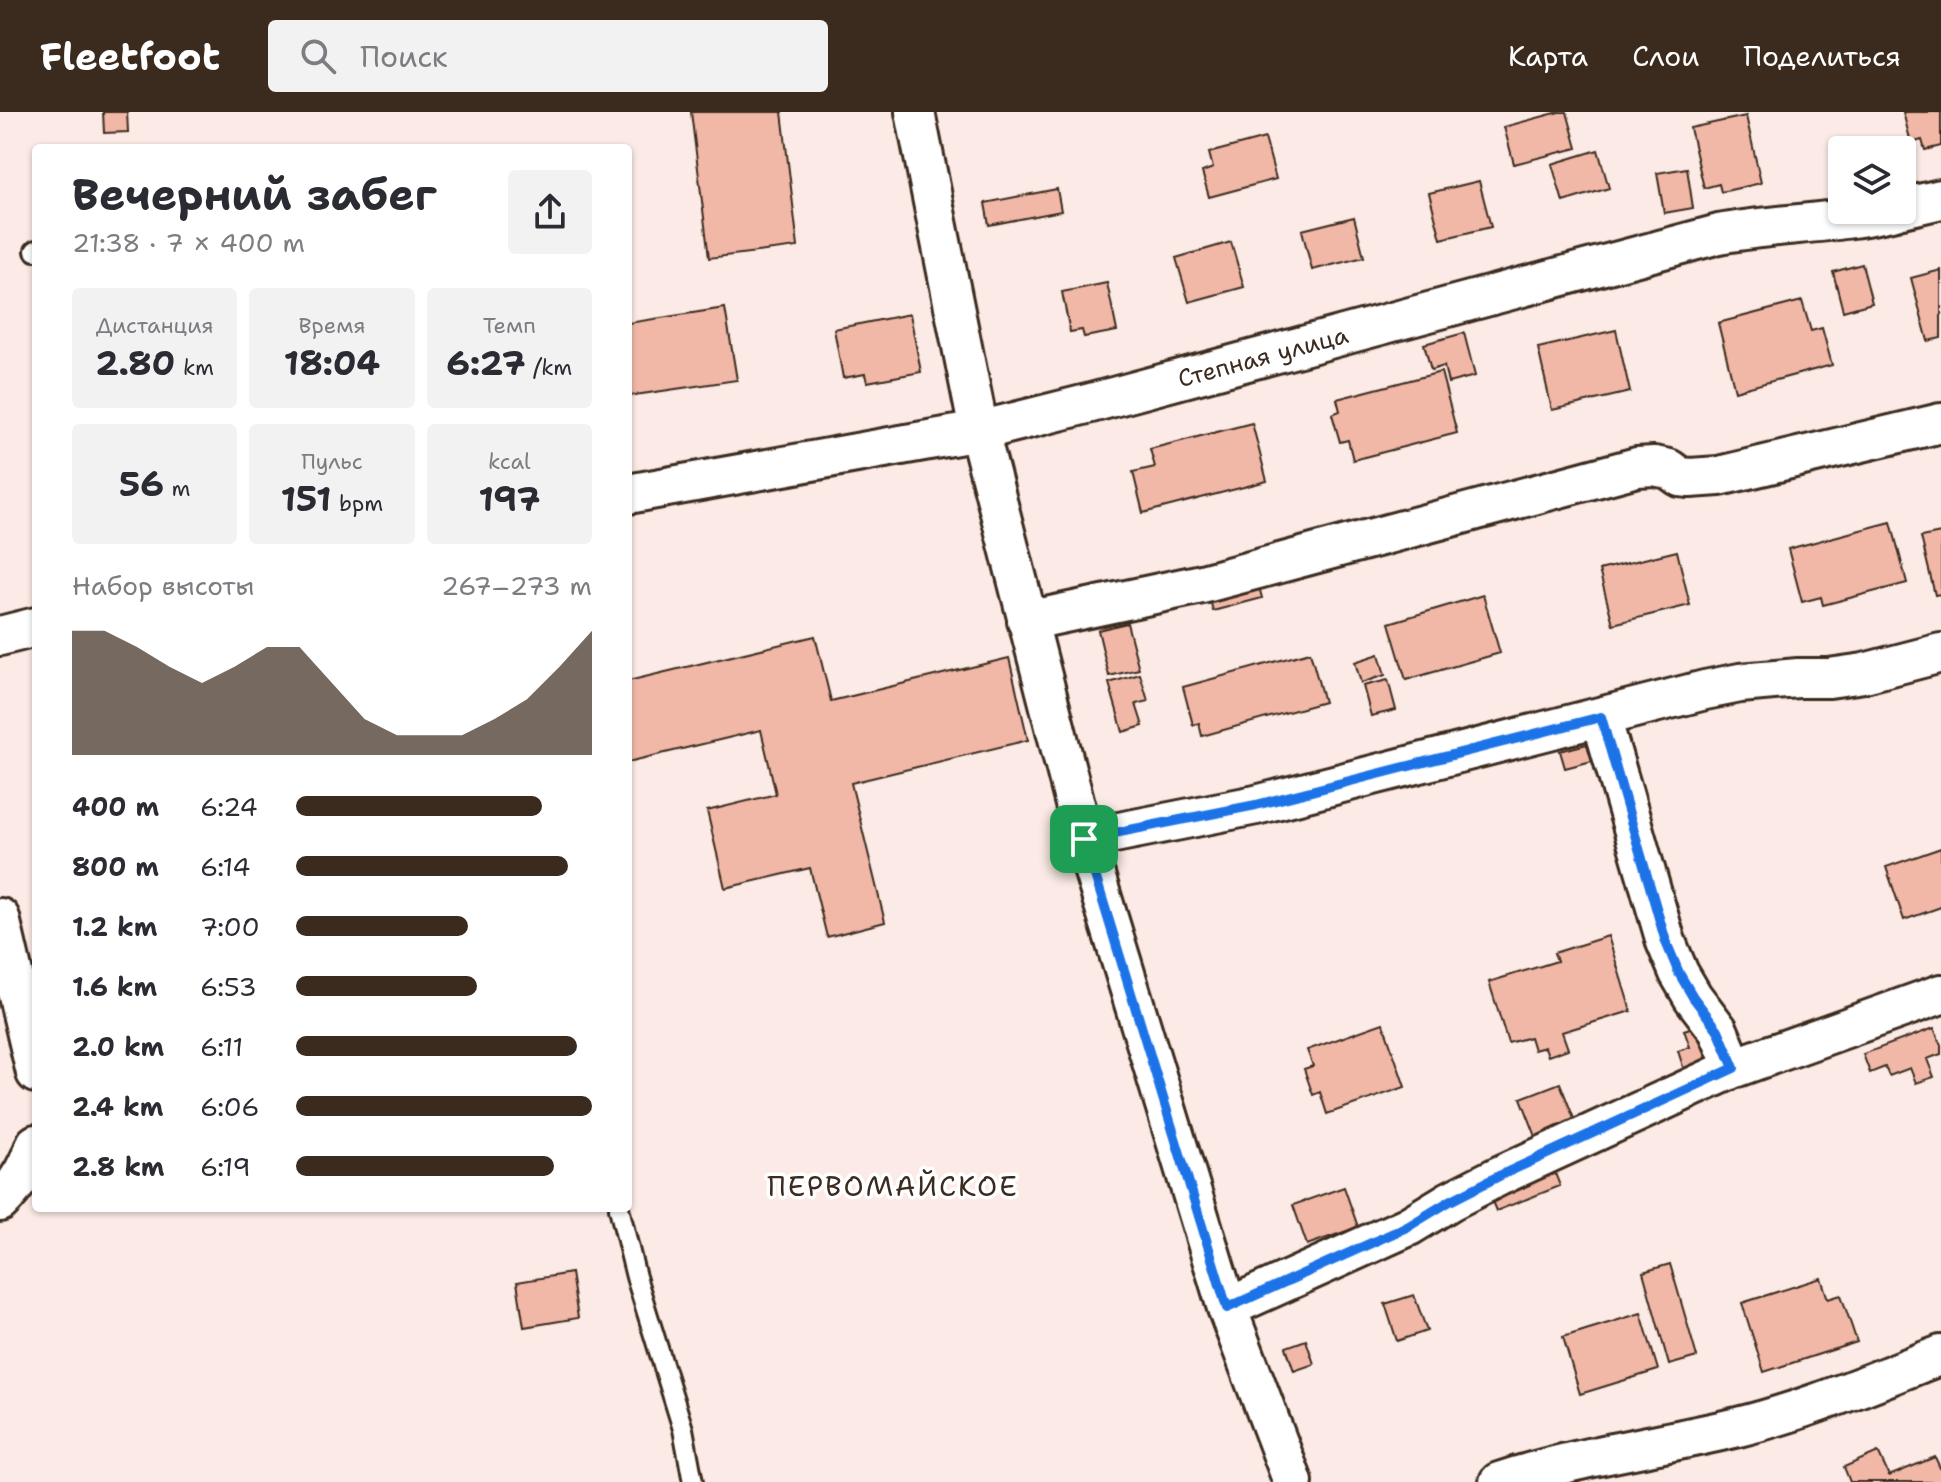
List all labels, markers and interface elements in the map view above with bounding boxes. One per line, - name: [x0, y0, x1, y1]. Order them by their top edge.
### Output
- search box: [268, 20, 828, 92]
- text: Fleetfoot: [40, 31, 220, 82]
- icon: search: [296, 34, 340, 78]
- text: Поиск: [360, 36, 448, 77]
- text: Карта: [1508, 37, 1588, 75]
- text: Слои: [1632, 37, 1699, 75]
- text: Поделиться: [1743, 37, 1901, 75]
- map controls: [1828, 136, 1916, 224]
- button: layers: [1828, 136, 1916, 224]
- text: Вечерний забег: [72, 165, 437, 224]
- button: share: [508, 170, 592, 254]
- text: 21:38 · 7 × 400 m: [72, 225, 305, 260]
- text: Дистанция: [96, 311, 214, 340]
- text: Время: [298, 311, 366, 340]
- text: Темп: [483, 311, 536, 340]
- street label: Степная улица: [1174, 319, 1352, 395]
- text: 2.80: [95, 340, 175, 386]
- text: 18:04: [284, 340, 380, 386]
- text: 6:27: [446, 340, 526, 386]
- text: km: [175, 353, 214, 382]
- text: /km: [526, 353, 572, 382]
- text: Пульс: [301, 447, 363, 476]
- text: kcal: [488, 447, 531, 476]
- text: 56: [119, 461, 164, 507]
- text: m: [164, 474, 190, 503]
- text: 151: [281, 476, 331, 522]
- text: 197: [478, 476, 540, 522]
- text: bpm: [331, 489, 383, 518]
- text: Набор высоты: [72, 568, 254, 603]
- text: 267–273 m: [441, 568, 592, 603]
- text: 400 m: [72, 789, 159, 824]
- text: 6:24: [200, 789, 258, 824]
- pin: [1050, 805, 1118, 873]
- icon: arrive: [1062, 817, 1106, 861]
- text: 800 m: [72, 849, 159, 884]
- text: 6:14: [200, 849, 250, 884]
- text: 1.2 km: [72, 909, 157, 944]
- text: 7:00: [200, 909, 260, 944]
- text: 1.6 km: [72, 969, 157, 1004]
- text: 6:53: [200, 969, 257, 1004]
- text: 2.0 km: [72, 1029, 164, 1064]
- text: 6:11: [200, 1029, 243, 1064]
- text: 2.4 km: [72, 1089, 163, 1124]
- text: 6:06: [200, 1089, 259, 1124]
- text: 2.8 km: [72, 1149, 165, 1184]
- text: 6:19: [200, 1149, 251, 1184]
- district label: ПЕРВОМАЙСКОЕ: [767, 1167, 1019, 1205]

